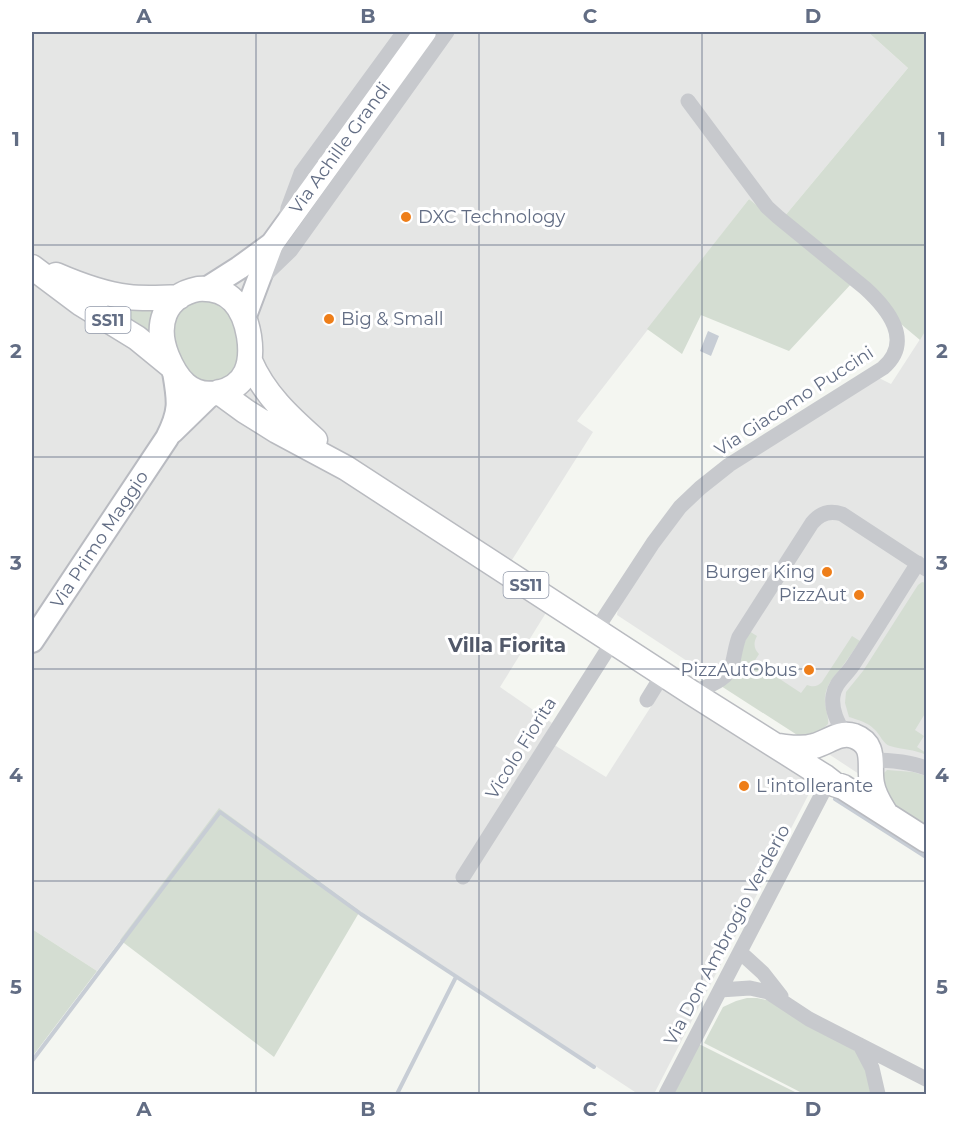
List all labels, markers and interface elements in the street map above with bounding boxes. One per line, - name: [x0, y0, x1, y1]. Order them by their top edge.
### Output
- text: A: [135, 4, 152, 28]
- text: B: [360, 4, 376, 28]
- text: C: [583, 4, 598, 28]
- text: D: [805, 4, 821, 28]
- street label: Via Achille Grandi: [285, 78, 395, 218]
- text: 1: [12, 127, 20, 151]
- text: 1: [938, 127, 946, 151]
- place label: DXC Technology: [418, 206, 565, 228]
- marker: DXC Technology: [399, 210, 413, 224]
- road number: SS11: [86, 307, 130, 333]
- place label: Big & Small: [341, 308, 444, 330]
- marker: Big & Small: [322, 312, 336, 326]
- text: 2: [10, 339, 22, 363]
- text: 2: [936, 339, 948, 363]
- street label: Via Giacomo Puccini: [710, 341, 878, 461]
- street label: Via Primo Maggio: [46, 466, 153, 612]
- text: 3: [9, 551, 22, 575]
- text: 3: [935, 551, 948, 575]
- place label: Burger King: [705, 561, 815, 583]
- marker: Burger King: [820, 565, 834, 579]
- road number: SS11: [504, 572, 548, 598]
- place label: PizzAut: [779, 584, 847, 606]
- marker: PizzAut: [852, 588, 866, 602]
- district label: Villa Fiorita: [447, 633, 566, 657]
- place label: PizzAutObus: [681, 659, 797, 681]
- marker: PizzAutObus: [802, 663, 816, 677]
- street label: Vicolo Fiorita: [481, 693, 561, 803]
- text: 4: [9, 763, 23, 787]
- text: 4: [935, 763, 949, 787]
- place label: L'intollerante: [756, 775, 873, 797]
- marker: L'intollerante: [737, 779, 751, 793]
- street label: Via Don Ambrogio Verderio: [659, 821, 795, 1049]
- text: 5: [10, 975, 22, 999]
- text: 5: [936, 975, 948, 999]
- text: A: [135, 1097, 152, 1121]
- text: B: [360, 1097, 376, 1121]
- text: C: [583, 1097, 598, 1121]
- text: D: [805, 1097, 821, 1121]

